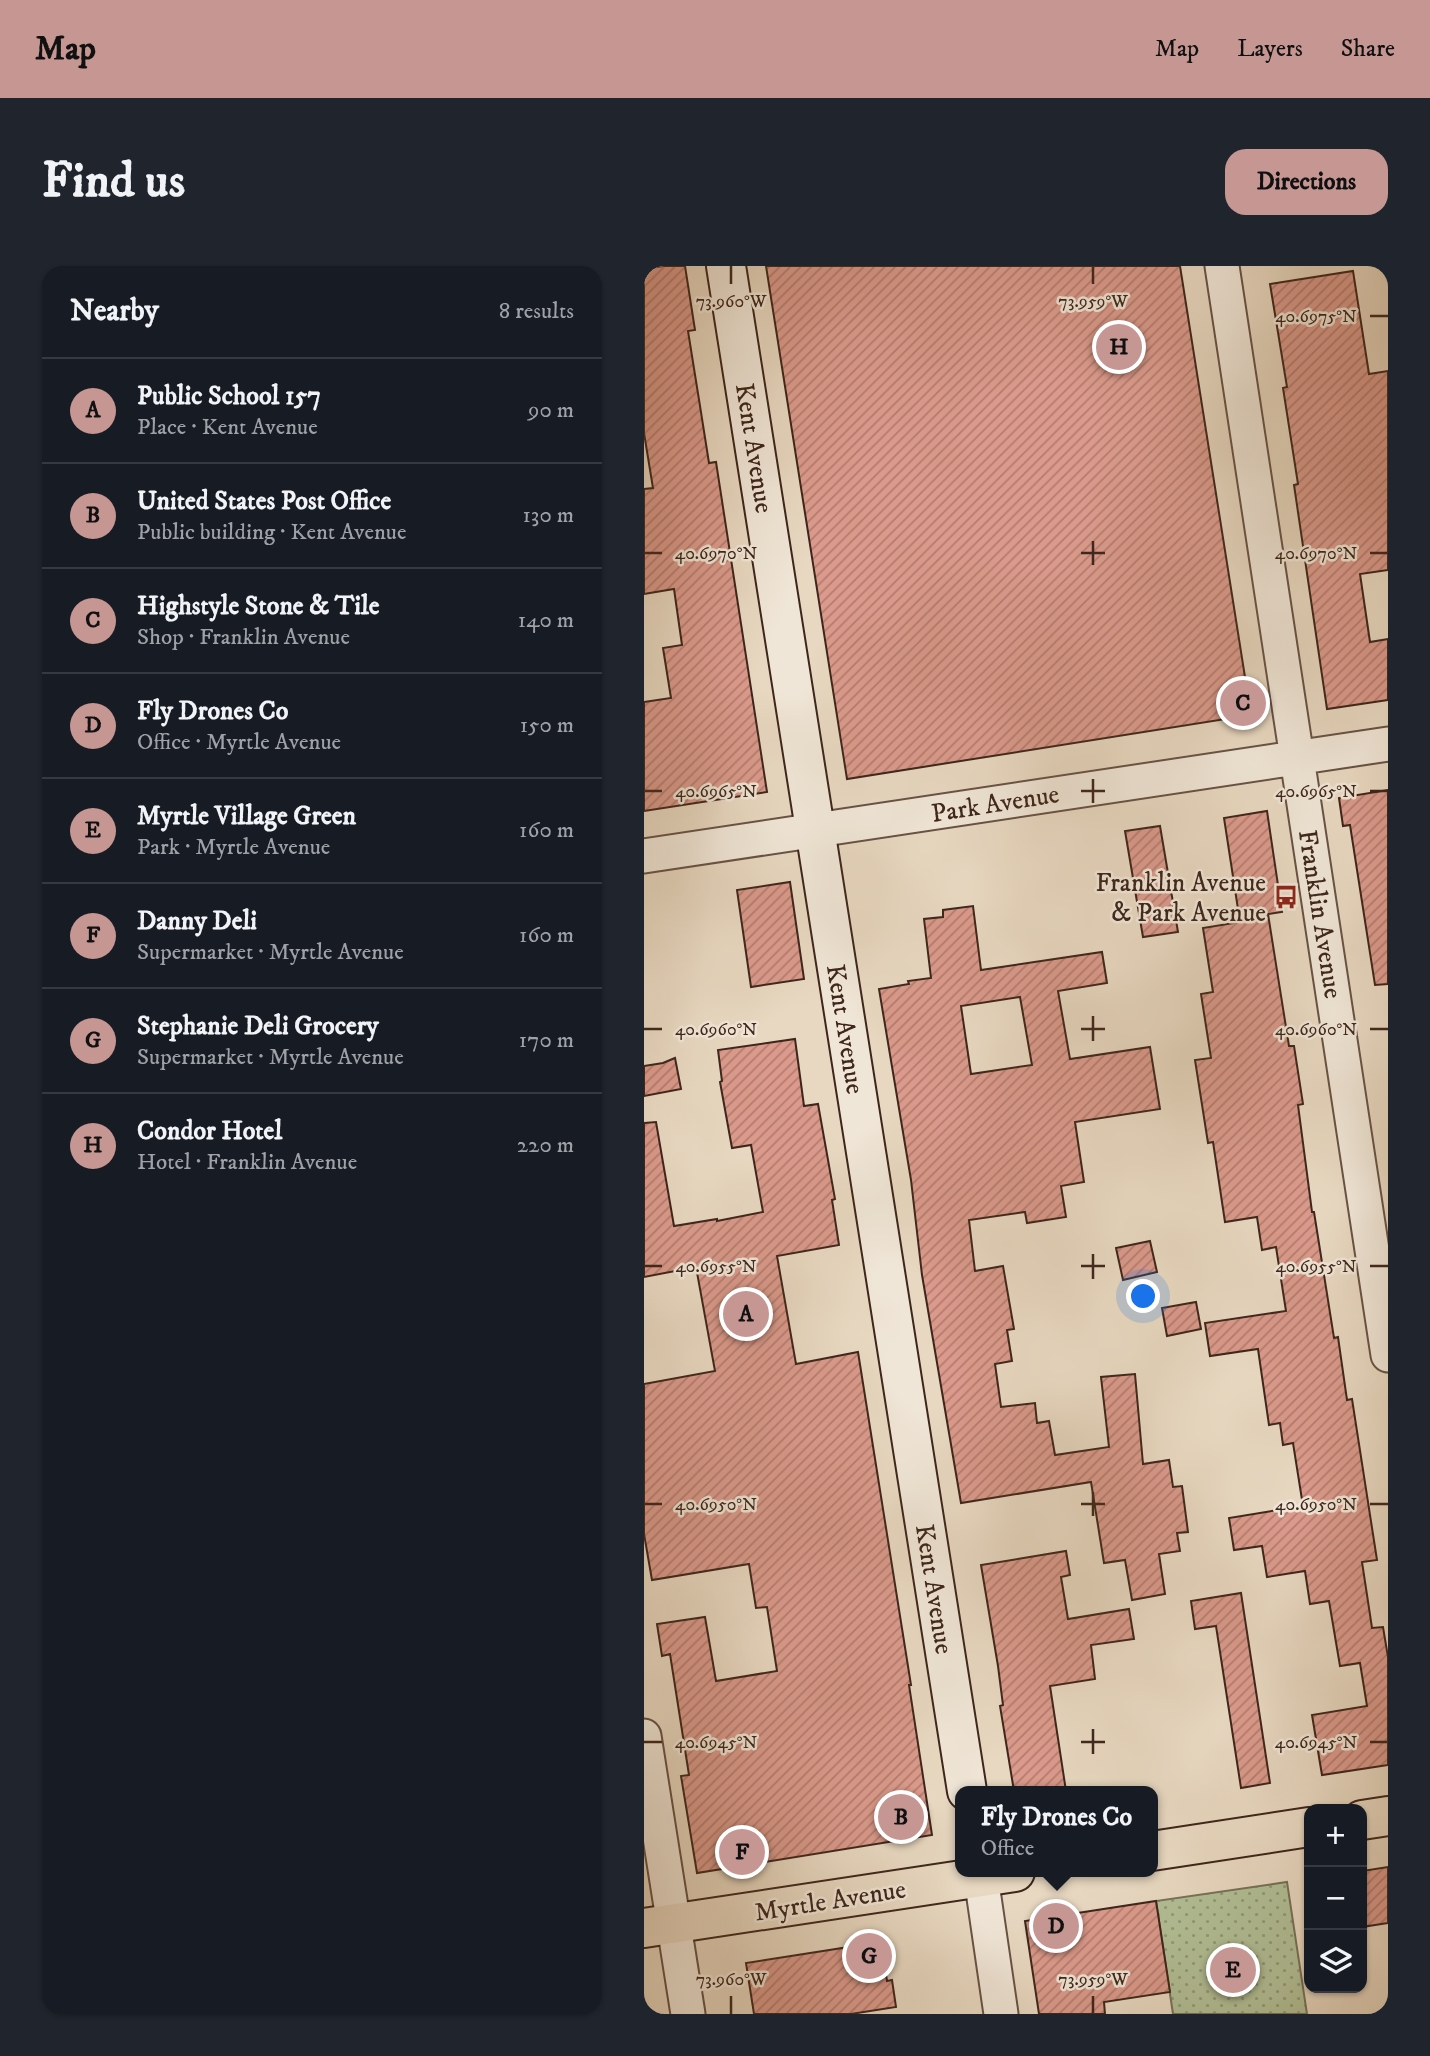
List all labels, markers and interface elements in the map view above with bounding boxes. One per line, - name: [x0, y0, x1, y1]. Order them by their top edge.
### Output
- text: Map: [35, 29, 96, 70]
- text: Map: [1155, 34, 1199, 64]
- text: Layers: [1237, 34, 1303, 64]
- text: Share: [1341, 34, 1395, 64]
- button: Directions: [1225, 149, 1388, 215]
- text: Find us: [42, 151, 185, 213]
- text: 73.960°W: [696, 291, 767, 313]
- text: 73.959°W: [1058, 291, 1128, 313]
- text: Nearby: [70, 293, 159, 330]
- text: 8 results: [499, 297, 574, 326]
- text: 40.6975°N: [1275, 306, 1357, 328]
- pin: H: [1096, 321, 1142, 373]
- text: Public School 157: [137, 380, 321, 413]
- street label: Kent Avenue: [727, 381, 780, 516]
- text: A: [86, 396, 100, 425]
- text: 90 m: [528, 396, 574, 425]
- text: Place · Kent Avenue: [137, 413, 318, 442]
- text: United States Post Office: [137, 485, 391, 518]
- text: B: [86, 501, 100, 530]
- text: 130 m: [522, 501, 574, 530]
- text: Public building · Kent Avenue: [137, 518, 406, 547]
- text: 40.6970°N: [675, 543, 757, 565]
- text: 40.6970°N: [1275, 543, 1357, 565]
- text: Highstyle Stone & Tile: [137, 590, 380, 623]
- text: C: [85, 606, 101, 635]
- text: 140 m: [518, 606, 574, 635]
- text: Shop · Franklin Avenue: [137, 623, 350, 652]
- pin: C: [1220, 677, 1266, 729]
- text: Fly Drones Co: [137, 695, 288, 728]
- text: D: [84, 711, 102, 740]
- text: 150 m: [520, 711, 574, 740]
- text: Office · Myrtle Avenue: [137, 728, 341, 757]
- street label: Park Avenue: [929, 778, 1062, 831]
- text: 40.6965°N: [675, 781, 757, 803]
- text: 40.6965°N: [1275, 781, 1357, 803]
- text: Myrtle Village Green: [137, 800, 356, 833]
- text: E: [85, 816, 101, 845]
- text: 160 m: [519, 816, 574, 845]
- street label: Franklin Avenue: [1290, 827, 1349, 1001]
- text: Park · Myrtle Avenue: [137, 833, 330, 862]
- place label: Franklin Avenue & Park Avenue: [1096, 867, 1266, 930]
- bus stop icon: Franklin Avenue & Park Avenue: [1272, 883, 1300, 911]
- text: Danny Deli: [137, 905, 257, 938]
- text: F: [86, 921, 100, 950]
- text: 160 m: [519, 921, 574, 950]
- text: Supermarket · Myrtle Avenue: [137, 938, 404, 967]
- street label: Kent Avenue: [818, 962, 871, 1097]
- text: Stephanie Deli Grocery: [137, 1010, 379, 1043]
- text: 40.6960°N: [675, 1019, 757, 1041]
- text: 40.6960°N: [1275, 1019, 1357, 1041]
- text: G: [85, 1026, 101, 1055]
- text: 170 m: [519, 1026, 574, 1055]
- text: Supermarket · Myrtle Avenue: [137, 1043, 404, 1072]
- text: Condor Hotel: [137, 1115, 282, 1148]
- text: H: [83, 1131, 103, 1160]
- text: 220 m: [517, 1131, 574, 1160]
- text: Hotel · Franklin Avenue: [137, 1148, 357, 1177]
- text: 40.6955°N: [675, 1256, 757, 1278]
- text: 40.6955°N: [1275, 1256, 1357, 1278]
- your location: [1126, 1279, 1160, 1313]
- pin: A: [723, 1288, 769, 1340]
- text: 40.6950°N: [675, 1494, 757, 1516]
- text: 40.6950°N: [1275, 1494, 1357, 1516]
- street label: Kent Avenue: [907, 1522, 960, 1657]
- text: 40.6945°N: [675, 1732, 757, 1754]
- text: 40.6945°N: [1275, 1732, 1357, 1754]
- popup: [955, 1786, 1158, 1877]
- pin: B: [878, 1791, 924, 1843]
- text: Fly Drones Co: [981, 1801, 1132, 1834]
- map controls: [1304, 1804, 1367, 1993]
- button: +: [1304, 1804, 1367, 1867]
- pin: F: [719, 1826, 765, 1878]
- text: Office: [981, 1834, 1034, 1863]
- button: −: [1304, 1867, 1367, 1930]
- street label: Myrtle Avenue: [752, 1873, 908, 1930]
- pin: D: [1033, 1900, 1079, 1952]
- pin: G: [846, 1930, 892, 1982]
- button: layers: [1304, 1930, 1367, 1993]
- pin: E: [1210, 1944, 1256, 1996]
- text: 73.960°W: [696, 1969, 767, 1991]
- text: 73.959°W: [1058, 1969, 1128, 1991]

